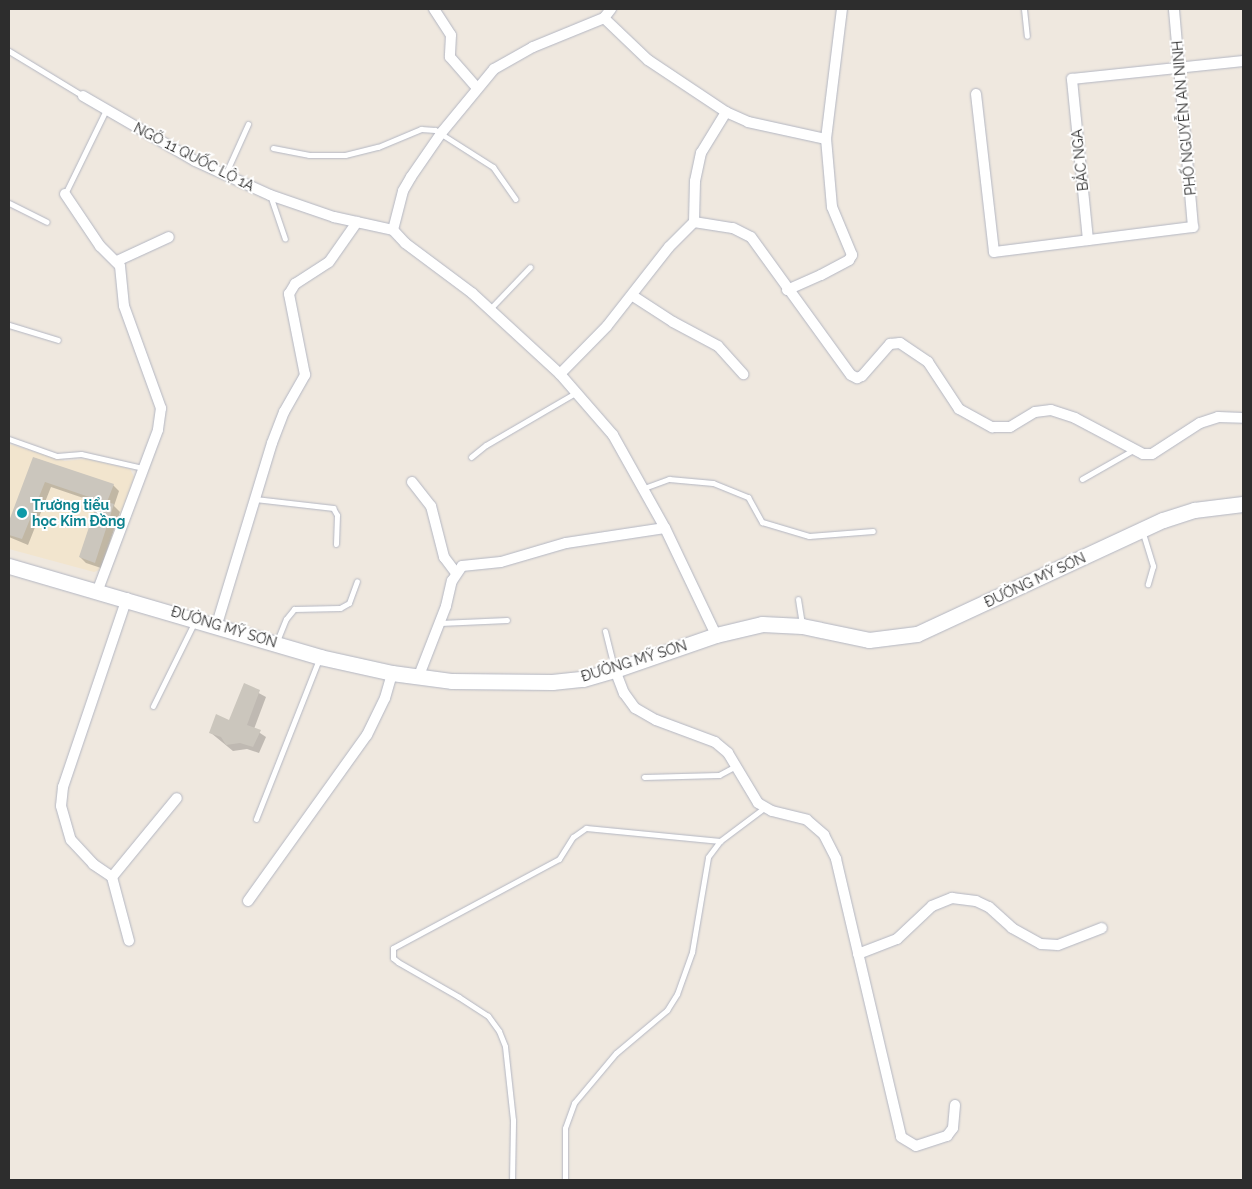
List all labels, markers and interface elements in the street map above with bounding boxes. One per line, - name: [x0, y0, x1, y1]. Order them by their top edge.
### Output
- street label: PHỐ NGUYỄN AN NINH: [1169, 40, 1199, 196]
- street label: NGÕ 11 QUỐC LỘ 1A: [131, 119, 257, 195]
- street label: BẮC NGA: [1068, 128, 1092, 192]
- place label: Trường tiểu học Kim Đồng: [32, 497, 125, 530]
- marker: Trường tiểu học Kim Đồng: [16, 507, 28, 519]
- street label: ĐƯỜNG MỸ SƠN: [981, 549, 1089, 611]
- street label: ĐƯỜNG MỸ SƠN: [169, 603, 279, 651]
- street label: ĐƯỜNG MỸ SƠN: [579, 637, 689, 685]

